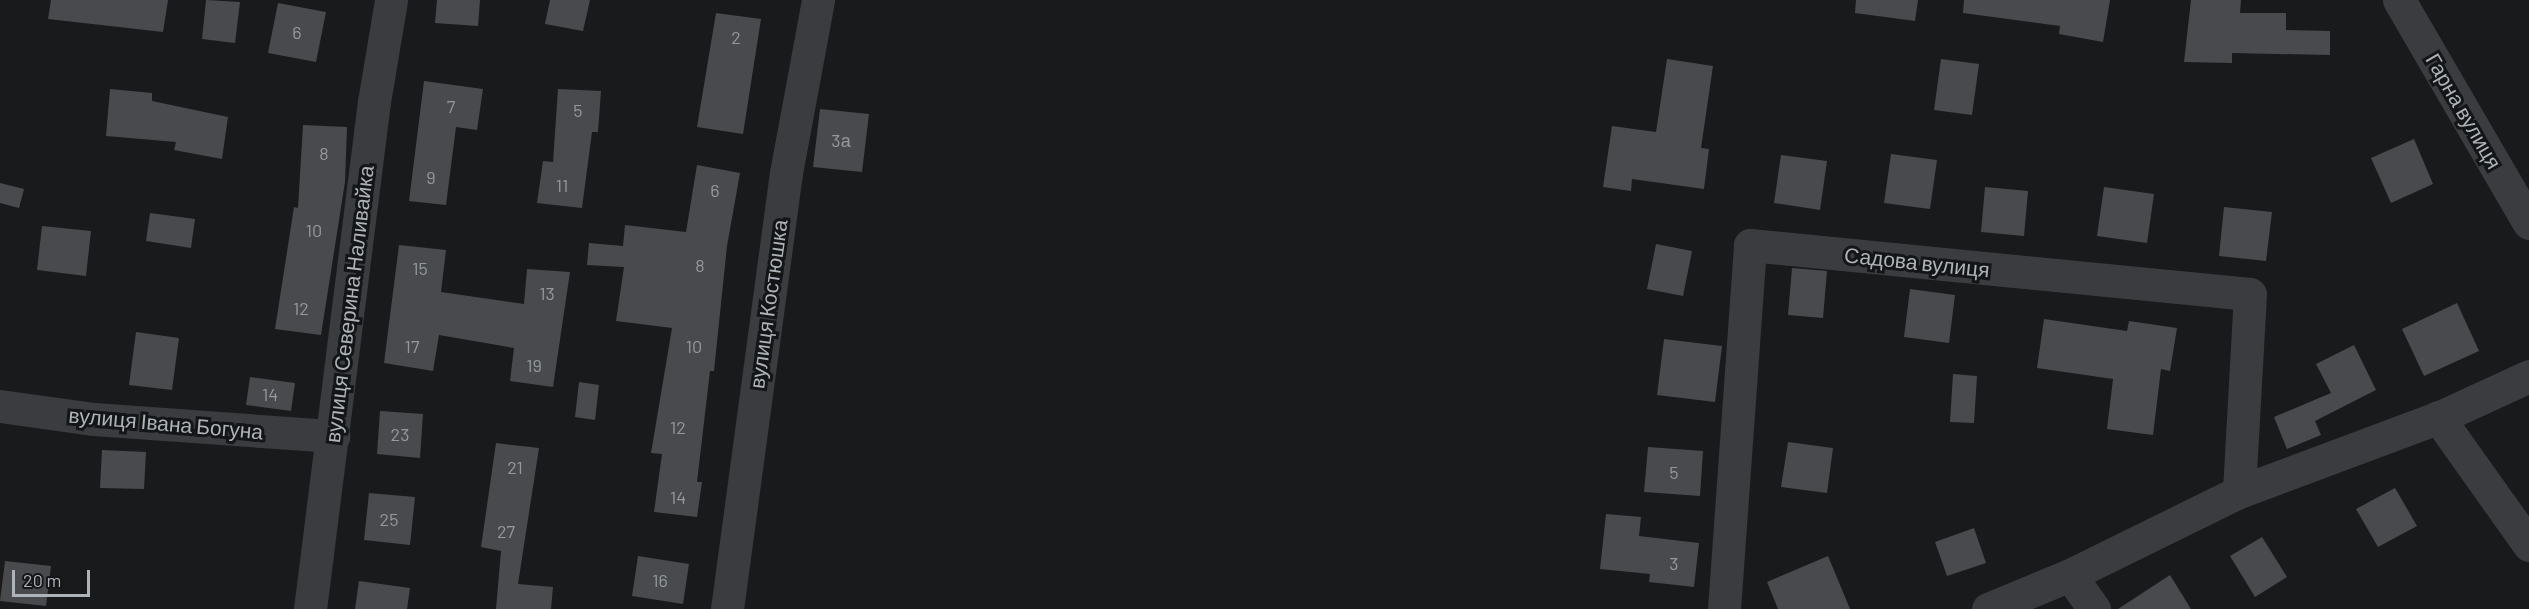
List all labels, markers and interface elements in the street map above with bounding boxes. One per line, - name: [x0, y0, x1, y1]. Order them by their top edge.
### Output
- house number: 6: [292, 21, 302, 43]
- house number: 2: [731, 26, 741, 48]
- street label: Гарна вулиця: [2421, 49, 2507, 173]
- house number: 7: [447, 95, 455, 117]
- house number: 5: [573, 99, 583, 121]
- house number: 3а: [831, 129, 851, 151]
- house number: 8: [319, 142, 329, 164]
- street label: вулиця Северина Наливайка: [319, 164, 379, 444]
- house number: 9: [426, 166, 436, 188]
- house number: 11: [556, 174, 568, 196]
- house number: 6: [710, 179, 720, 201]
- street label: вулиця Костюшка: [744, 218, 792, 390]
- house number: 10: [306, 219, 322, 241]
- street label: Садова вулиця: [1843, 242, 1991, 282]
- house number: 8: [695, 254, 705, 276]
- house number: 15: [412, 257, 428, 279]
- house number: 13: [539, 282, 555, 304]
- house number: 12: [293, 297, 309, 319]
- house number: 17: [405, 335, 419, 357]
- house number: 10: [686, 335, 702, 357]
- house number: 19: [526, 354, 542, 376]
- house number: 14: [262, 383, 278, 405]
- street label: вулиця Івана Богуна: [68, 402, 264, 444]
- house number: 12: [670, 416, 686, 438]
- house number: 23: [391, 423, 409, 445]
- house number: 21: [507, 456, 523, 478]
- house number: 5: [1669, 461, 1679, 483]
- house number: 14: [670, 486, 686, 508]
- house number: 25: [380, 508, 398, 530]
- house number: 27: [497, 520, 515, 542]
- house number: 3: [1669, 552, 1679, 574]
- scale bar: [15, 558, 93, 596]
- text: 20 m: [23, 569, 61, 591]
- house number: 16: [652, 569, 668, 591]

